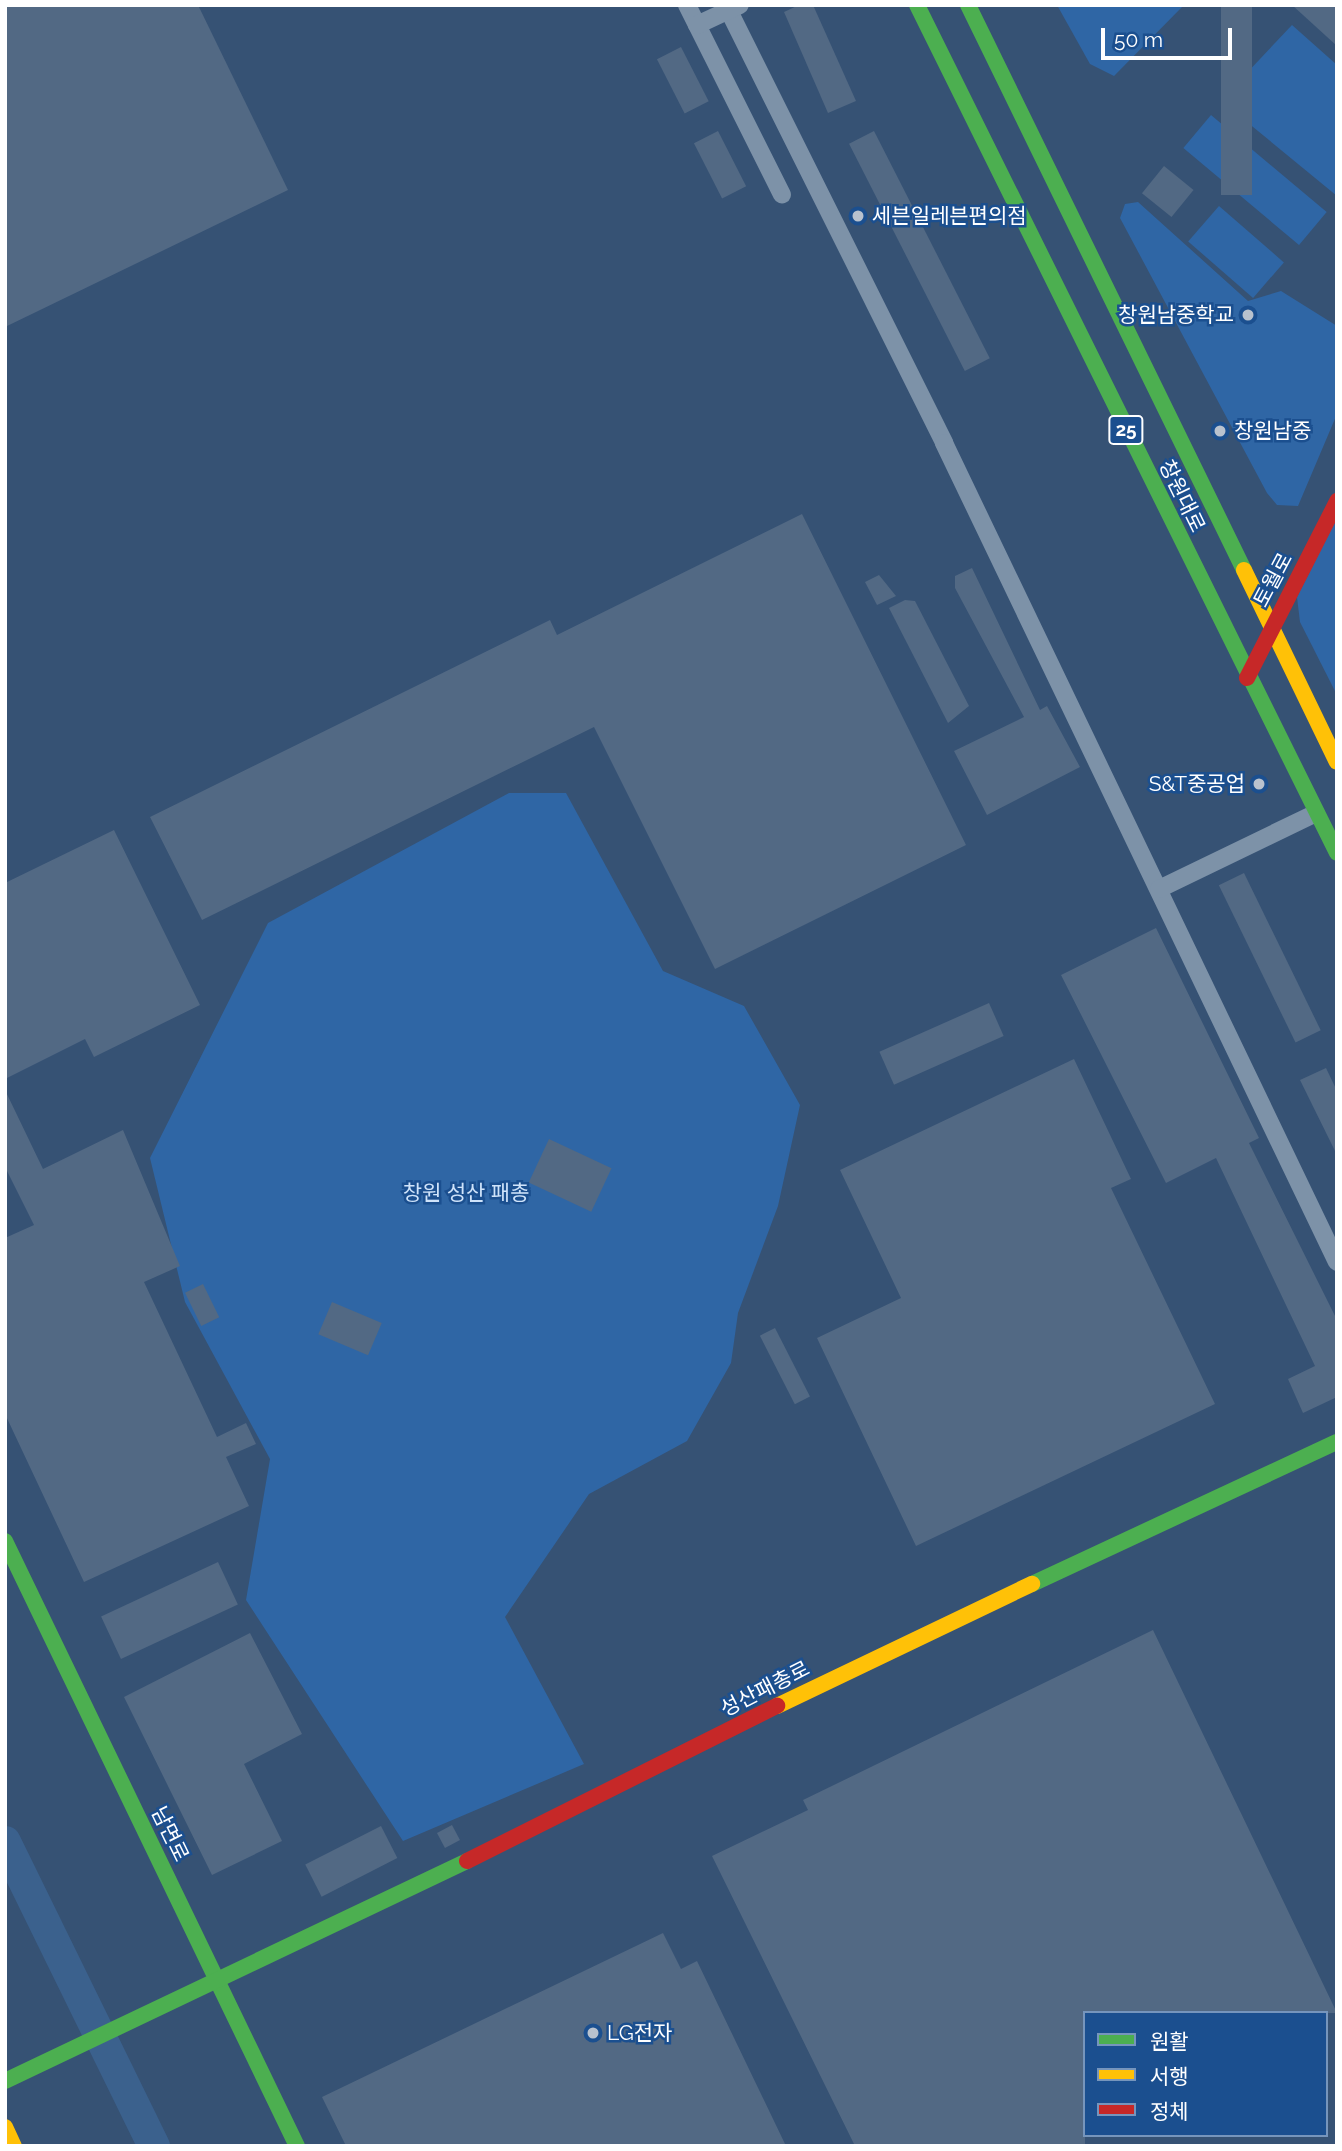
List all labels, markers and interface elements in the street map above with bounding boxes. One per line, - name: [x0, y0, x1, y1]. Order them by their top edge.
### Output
- scale bar: [1104, 14, 1235, 58]
- text: 50 m: [1114, 27, 1163, 52]
- place label: 세븐일레븐편의점: [872, 203, 1027, 229]
- marker: 세븐일레븐편의점: [850, 208, 866, 224]
- place label: 창원남중학교: [1118, 302, 1234, 328]
- marker: 창원남중학교: [1240, 307, 1256, 323]
- road number: 25: [1107, 414, 1145, 446]
- place label: 창원남중: [1234, 418, 1311, 444]
- marker: 창원남중: [1212, 423, 1228, 439]
- street label: 창원대로: [1154, 456, 1210, 536]
- street label: 토월로: [1248, 548, 1298, 612]
- place label: S&T중공업: [1149, 771, 1245, 797]
- marker: S&T중공업: [1251, 776, 1267, 792]
- park label: 창원 성산 패총: [403, 1180, 529, 1206]
- street label: 성산패총로: [716, 1656, 814, 1722]
- street label: 남면로: [146, 1802, 194, 1866]
- legend: [1083, 2011, 1328, 2137]
- place label: LG전자: [607, 2020, 672, 2046]
- marker: LG전자: [585, 2025, 601, 2041]
- text: 원활: [1150, 2029, 1189, 2054]
- text: 서행: [1150, 2064, 1189, 2089]
- text: 정체: [1150, 2099, 1189, 2124]

